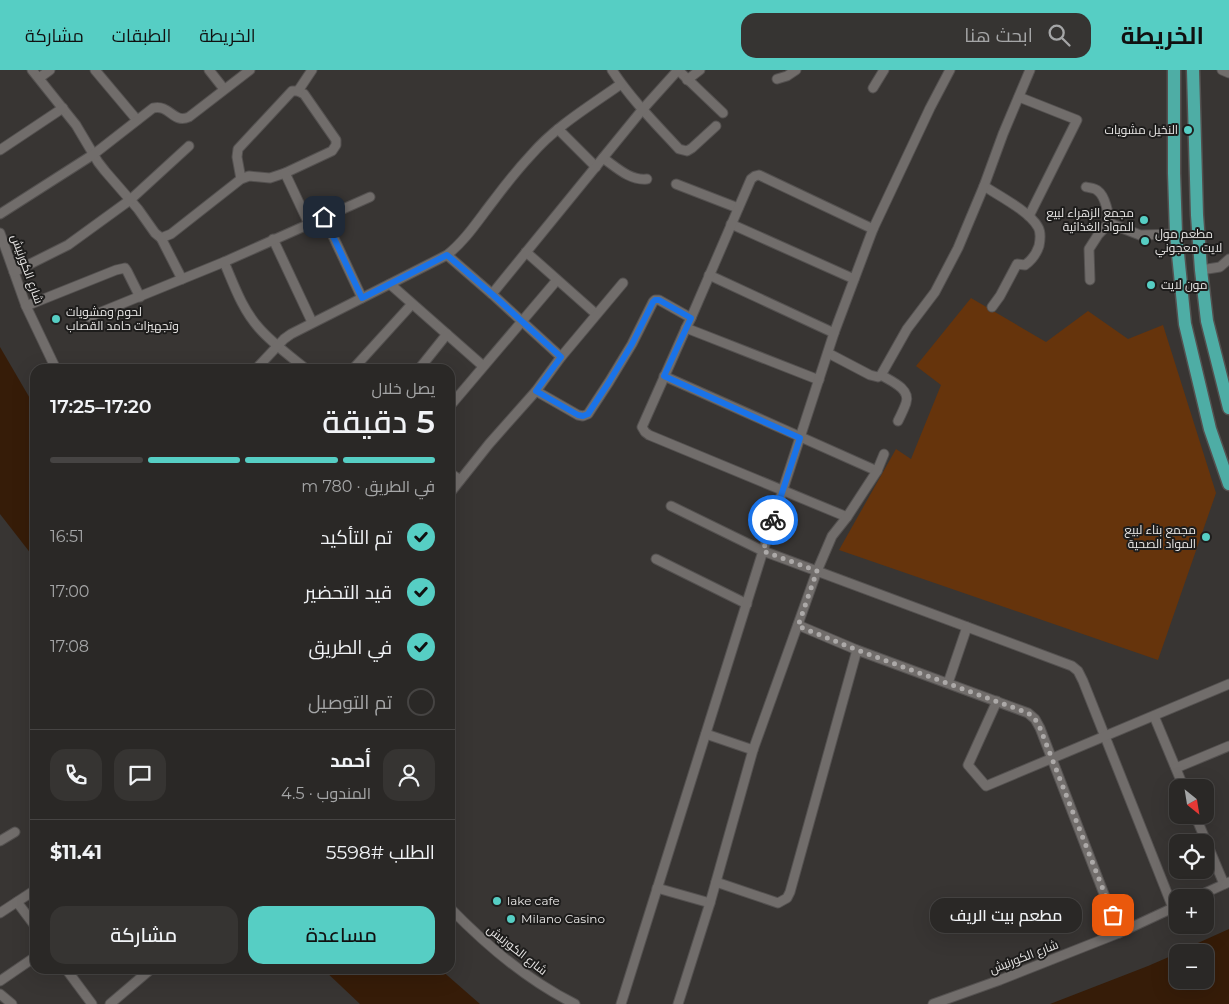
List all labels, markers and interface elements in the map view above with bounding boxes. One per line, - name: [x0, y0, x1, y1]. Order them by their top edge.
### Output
- search box: [741, 13, 1091, 58]
- icon: search: [1045, 21, 1073, 49]
- text: الخريطة: [1121, 21, 1204, 50]
- text: ابحث هنا: [964, 24, 1033, 47]
- text: مشاركة: [25, 25, 84, 47]
- text: الطبقات: [112, 25, 171, 47]
- text: الخريطة: [199, 25, 256, 47]
- place label: النخيل مشويات: [1104, 122, 1178, 137]
- marker: النخيل مشويات: [1182, 124, 1194, 136]
- pin: [303, 196, 345, 238]
- icon: home: [310, 203, 338, 231]
- place label: مجمع الزهراء لبيع المواد الغذائية: [1046, 205, 1134, 234]
- marker: مجمع الزهراء لبيع المواد الغذائية: [1138, 214, 1150, 226]
- place label: مطعم مول لايت معجوني: [1155, 226, 1222, 258]
- street label: شارع الكورنيش: [7, 232, 47, 306]
- marker: مطعم مول لايت معجوني: [1139, 235, 1151, 247]
- place label: مون لايت: [1161, 277, 1208, 292]
- marker: مون لايت: [1145, 279, 1157, 291]
- place label: لحوم ومشويات وتجهيزات حامد القصاب: [66, 304, 179, 333]
- marker: لحوم ومشويات وتجهيزات حامد القصاب: [50, 313, 62, 325]
- text: يصل خلال: [371, 379, 435, 398]
- text: 17:20–17:25: [50, 395, 152, 418]
- text: 5 دقيقة: [322, 402, 435, 441]
- text: في الطريق · 780 m: [301, 477, 435, 496]
- courier: [748, 495, 798, 545]
- icon: bike: [759, 506, 787, 534]
- place label: مجمع بناء لبيع المواد الصحية: [1124, 522, 1196, 551]
- icon: check: [407, 523, 435, 551]
- text: تم التأكيد: [320, 526, 392, 549]
- text: 16:51: [50, 527, 84, 546]
- marker: مجمع بناء لبيع المواد الصحية: [1200, 531, 1212, 543]
- icon: check: [407, 578, 435, 606]
- text: قيد التحضير: [305, 581, 392, 604]
- text: 17:00: [50, 582, 89, 601]
- icon: check: [407, 633, 435, 661]
- text: في الطريق: [309, 636, 392, 659]
- text: 17:08: [50, 637, 89, 656]
- text: تم التوصيل: [308, 691, 392, 714]
- button: phone: [50, 749, 102, 801]
- button: chat: [114, 749, 166, 801]
- text: أحمد: [330, 749, 371, 772]
- button: person: [383, 749, 435, 801]
- north arrow: [1169, 779, 1214, 824]
- map controls: [1169, 779, 1214, 989]
- text: المندوب · 4.5: [281, 784, 371, 803]
- button: locate: [1169, 834, 1214, 879]
- text: $11.41: [50, 841, 102, 864]
- text: الطلب #5598: [326, 841, 435, 864]
- button: +: [1169, 889, 1214, 934]
- place label: lake cafe: [507, 893, 560, 908]
- pin: [1092, 894, 1134, 936]
- marker: lake cafe: [491, 895, 503, 907]
- callout: مطعم بيت الريف: [930, 898, 1083, 932]
- icon: bag: [1099, 901, 1127, 929]
- button: مشاركة: [50, 906, 238, 964]
- button: مساعدة: [248, 906, 435, 964]
- text: مطعم بيت الريف: [950, 906, 1062, 925]
- place label: Milano Casino: [521, 911, 605, 926]
- marker: Milano Casino: [505, 913, 517, 925]
- street label: شارع الكورنيش: [483, 921, 551, 979]
- street label: شارع الكورنيش: [987, 936, 1061, 977]
- button: −: [1169, 944, 1214, 989]

